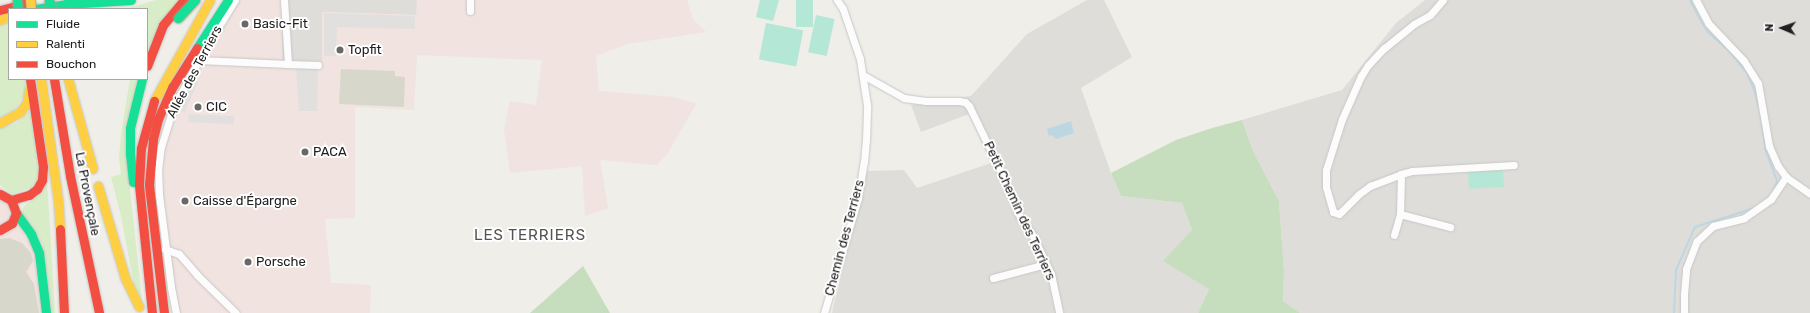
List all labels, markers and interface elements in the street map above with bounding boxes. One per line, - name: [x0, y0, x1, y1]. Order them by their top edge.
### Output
- legend: [8, 8, 148, 80]
- north arrow: [1762, 8, 1802, 48]
- place label: Basic-Fit: [253, 16, 308, 32]
- text: Fluide: [46, 17, 80, 31]
- marker: Basic-Fit: [240, 19, 250, 29]
- street label: Allée des Terriers: [164, 23, 226, 121]
- text: N: [1763, 23, 1776, 32]
- text: Ralenti: [46, 37, 85, 51]
- place label: Topfit: [348, 42, 382, 58]
- marker: Topfit: [335, 45, 345, 55]
- text: Bouchon: [46, 57, 96, 71]
- place label: CIC: [206, 99, 227, 115]
- marker: CIC: [193, 102, 203, 112]
- street label: Petit Chemin des Terriers: [980, 139, 1058, 283]
- place label: PACA: [313, 144, 347, 160]
- marker: PACA: [300, 147, 310, 157]
- street label: La Provençale: [71, 151, 103, 237]
- street label: Chemin des Terriers: [822, 178, 868, 298]
- place label: Caisse d'Épargne: [193, 193, 297, 209]
- marker: Caisse d'Épargne: [180, 196, 190, 206]
- district label: LES TERRIERS: [474, 227, 586, 245]
- place label: Porsche: [256, 254, 306, 270]
- marker: Porsche: [243, 257, 253, 267]

